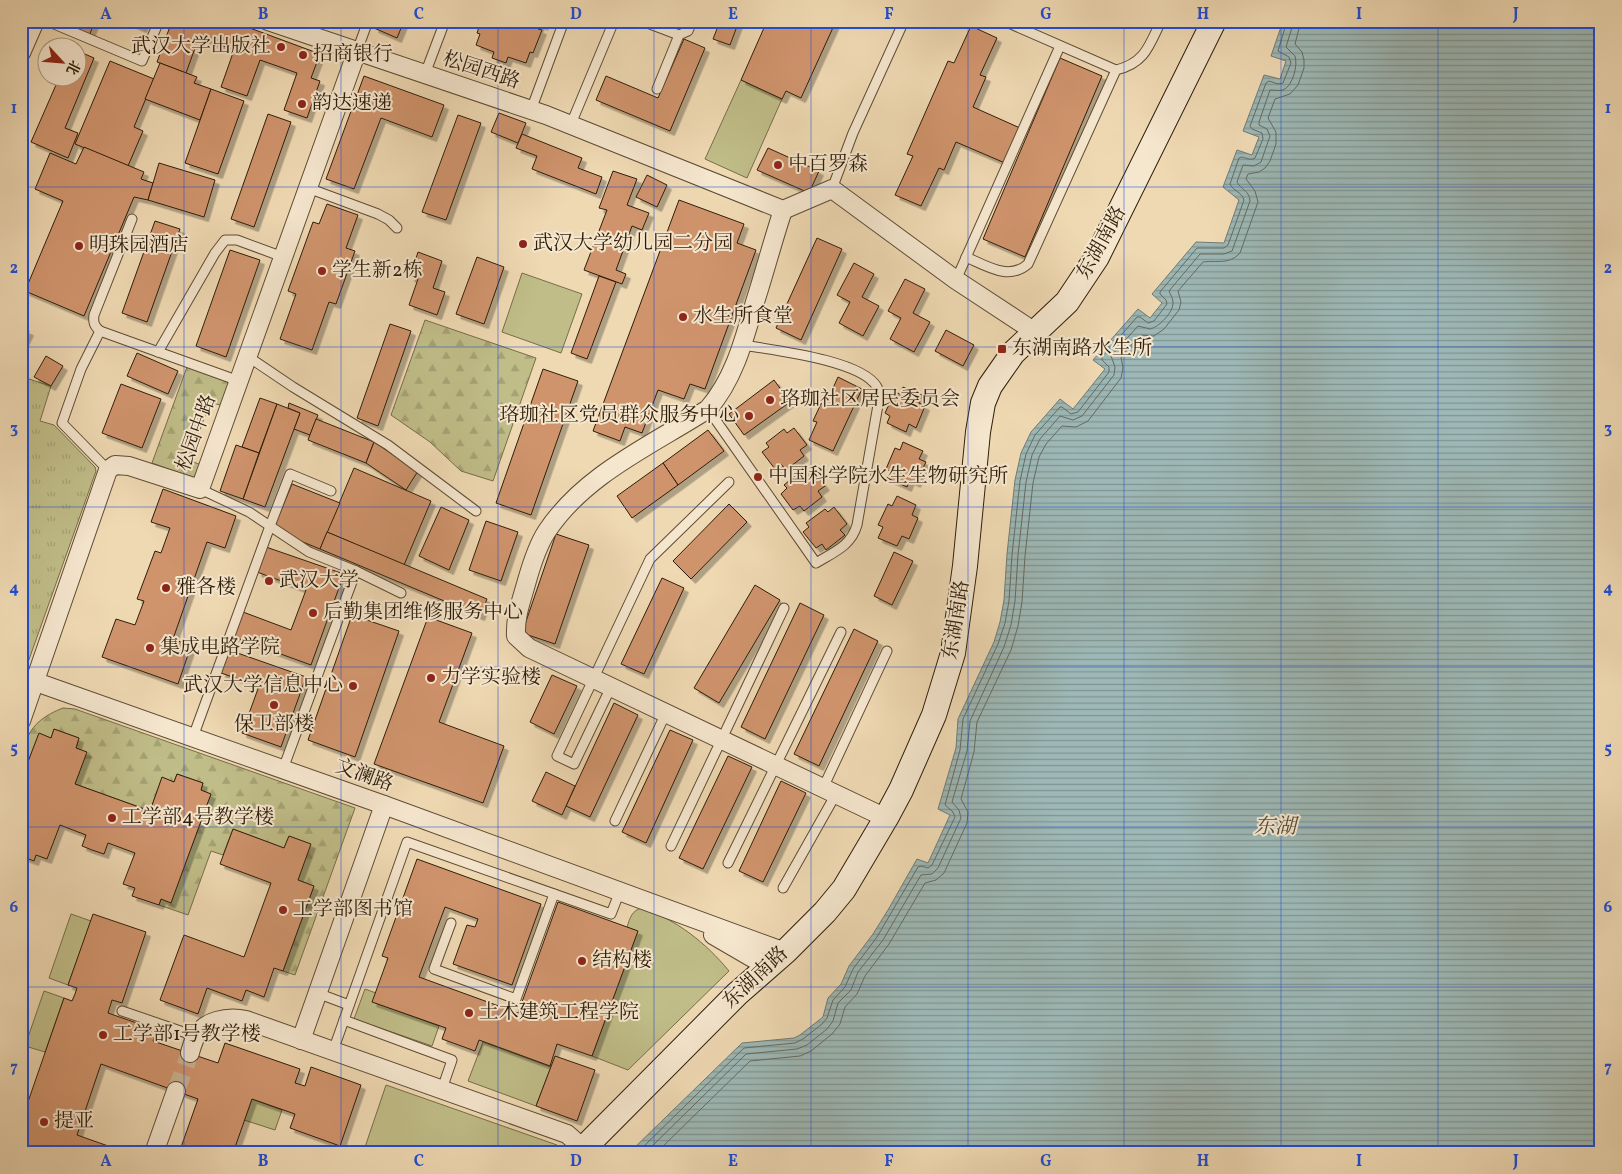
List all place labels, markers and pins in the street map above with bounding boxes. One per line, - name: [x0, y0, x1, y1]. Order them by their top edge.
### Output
- place label: 武汉大学出版社: [131, 33, 271, 61]
- marker: 武汉大学出版社: [275, 41, 287, 53]
- place label: 招商银行: [313, 41, 393, 69]
- marker: 招商银行: [297, 49, 309, 61]
- place label: 韵达速递: [312, 90, 392, 118]
- marker: 韵达速递: [296, 98, 308, 110]
- place label: 中百罗森: [788, 151, 868, 179]
- marker: 中百罗森: [772, 159, 784, 171]
- place label: 武汉大学幼儿园二分园: [533, 230, 733, 258]
- place label: 明珠园酒店: [89, 232, 189, 260]
- marker: 武汉大学幼儿园二分园: [517, 238, 529, 250]
- marker: 明珠园酒店: [73, 240, 85, 252]
- place label: 学生新2栋: [332, 257, 423, 285]
- marker: 学生新2栋: [316, 265, 328, 277]
- place label: 水生所食堂: [693, 303, 793, 331]
- marker: 水生所食堂: [677, 311, 689, 323]
- place label: 东湖南路水生所: [1012, 335, 1152, 363]
- marker: 东湖南路水生所: [996, 343, 1008, 355]
- place label: 珞珈社区居民委员会: [780, 386, 960, 414]
- marker: 珞珈社区居民委员会: [764, 394, 776, 406]
- place label: 珞珈社区党员群众服务中心: [499, 402, 739, 430]
- marker: 珞珈社区党员群众服务中心: [743, 410, 755, 422]
- place label: 中国科学院水生生物研究所: [768, 463, 1008, 491]
- marker: 中国科学院水生生物研究所: [752, 471, 764, 483]
- place label: 武汉大学: [279, 567, 359, 595]
- place label: 雅各楼: [176, 574, 236, 602]
- marker: 武汉大学: [263, 575, 275, 587]
- marker: 雅各楼: [160, 582, 172, 594]
- place label: 后勤集团维修服务中心: [323, 599, 523, 627]
- marker: 后勤集团维修服务中心: [307, 607, 319, 619]
- place label: 集成电路学院: [160, 634, 280, 662]
- marker: 集成电路学院: [144, 642, 156, 654]
- place label: 力学实验楼: [441, 664, 541, 692]
- place label: 武汉大学信息中心: [183, 672, 343, 700]
- marker: 力学实验楼: [425, 672, 437, 684]
- marker: 武汉大学信息中心: [347, 680, 359, 692]
- marker: 保卫部楼: [268, 699, 280, 711]
- place label: 保卫部楼: [234, 711, 314, 739]
- place label: 工学部4号教学楼: [122, 804, 274, 832]
- marker: 工学部4号教学楼: [106, 812, 118, 824]
- place label: 工学部图书馆: [293, 896, 413, 924]
- marker: 工学部图书馆: [277, 904, 289, 916]
- place label: 结构楼: [592, 947, 652, 975]
- marker: 结构楼: [576, 955, 588, 967]
- place label: 土木建筑工程学院: [479, 999, 639, 1027]
- marker: 土木建筑工程学院: [463, 1007, 475, 1019]
- place label: 工学部1号教学楼: [113, 1021, 261, 1049]
- marker: 工学部1号教学楼: [97, 1029, 109, 1041]
- place label: 提亚: [54, 1108, 94, 1136]
- marker: 提亚: [38, 1116, 50, 1128]

